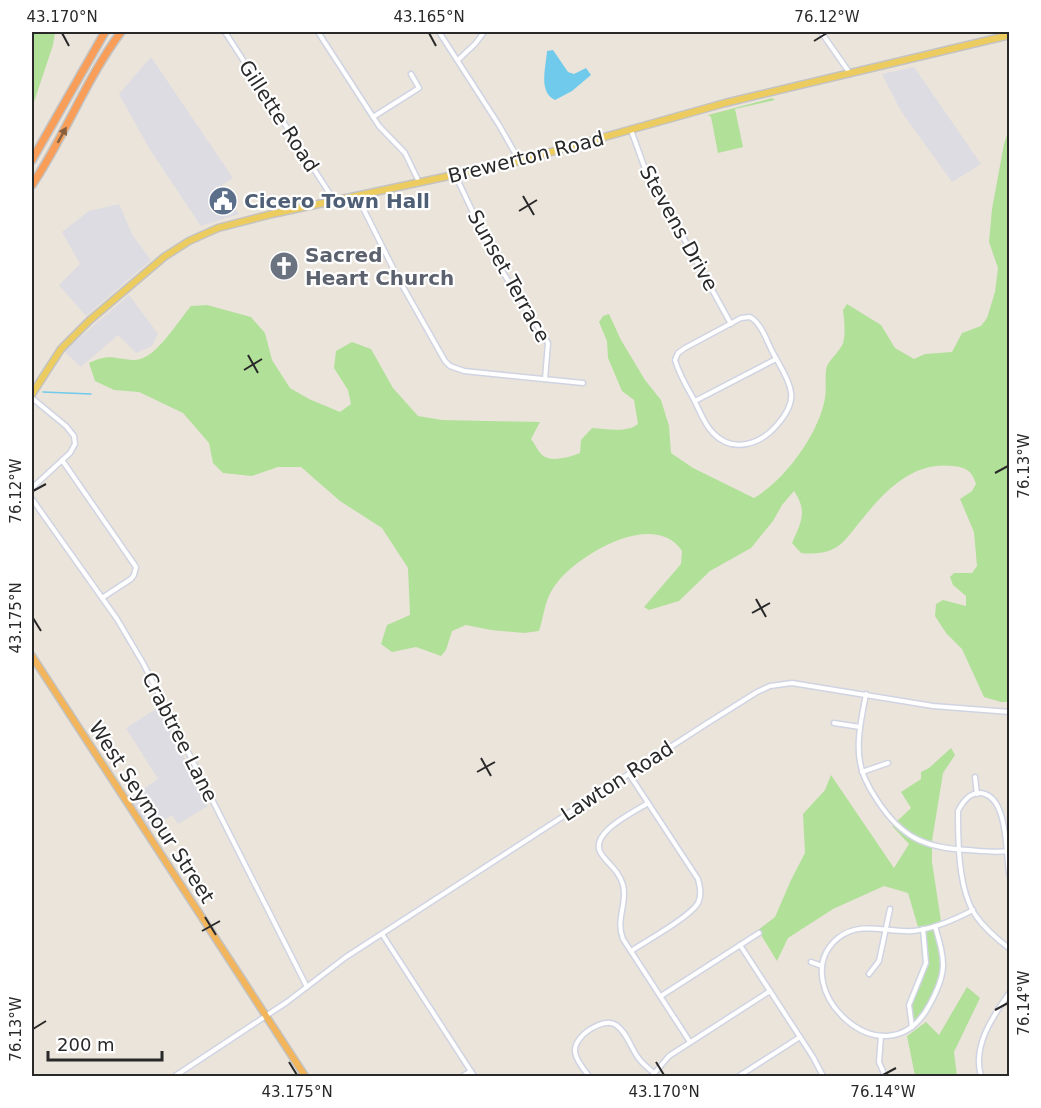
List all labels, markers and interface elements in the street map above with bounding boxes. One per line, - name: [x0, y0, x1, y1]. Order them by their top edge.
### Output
- text: 43.170°N: [26, 8, 98, 26]
- text: 43.165°N: [393, 8, 465, 26]
- text: 76.12°W: [794, 8, 860, 26]
- street label: Gillette Road: [234, 55, 324, 177]
- one-way arrow: [57, 126, 67, 143]
- street label: Brewerton Road: [445, 126, 607, 188]
- street label: Stevens Drive: [635, 161, 723, 295]
- public building icon: Cicero Town Hall: [207, 185, 239, 217]
- place label: Cicero Town Hall: [244, 189, 430, 213]
- street label: Sunset Terrace: [463, 206, 555, 346]
- place label: Sacred Heart Church: [305, 243, 454, 290]
- church icon: Sacred Heart Church: [268, 250, 300, 282]
- text: 76.13°W: [1015, 433, 1033, 499]
- text: 76.12°W: [7, 458, 25, 524]
- text: 43.175°N: [7, 582, 25, 654]
- street label: Crabtree Lane: [137, 668, 223, 806]
- street label: West Seymour Street: [84, 717, 220, 908]
- street label: Lawton Road: [556, 736, 678, 826]
- text: 76.14°W: [1015, 970, 1033, 1036]
- text: 76.13°W: [7, 996, 25, 1062]
- scale bar: [48, 1024, 162, 1062]
- text: 200 m: [57, 1034, 115, 1055]
- text: 43.175°N: [261, 1083, 333, 1101]
- text: 43.170°N: [628, 1083, 700, 1101]
- text: 76.14°W: [850, 1083, 916, 1101]

